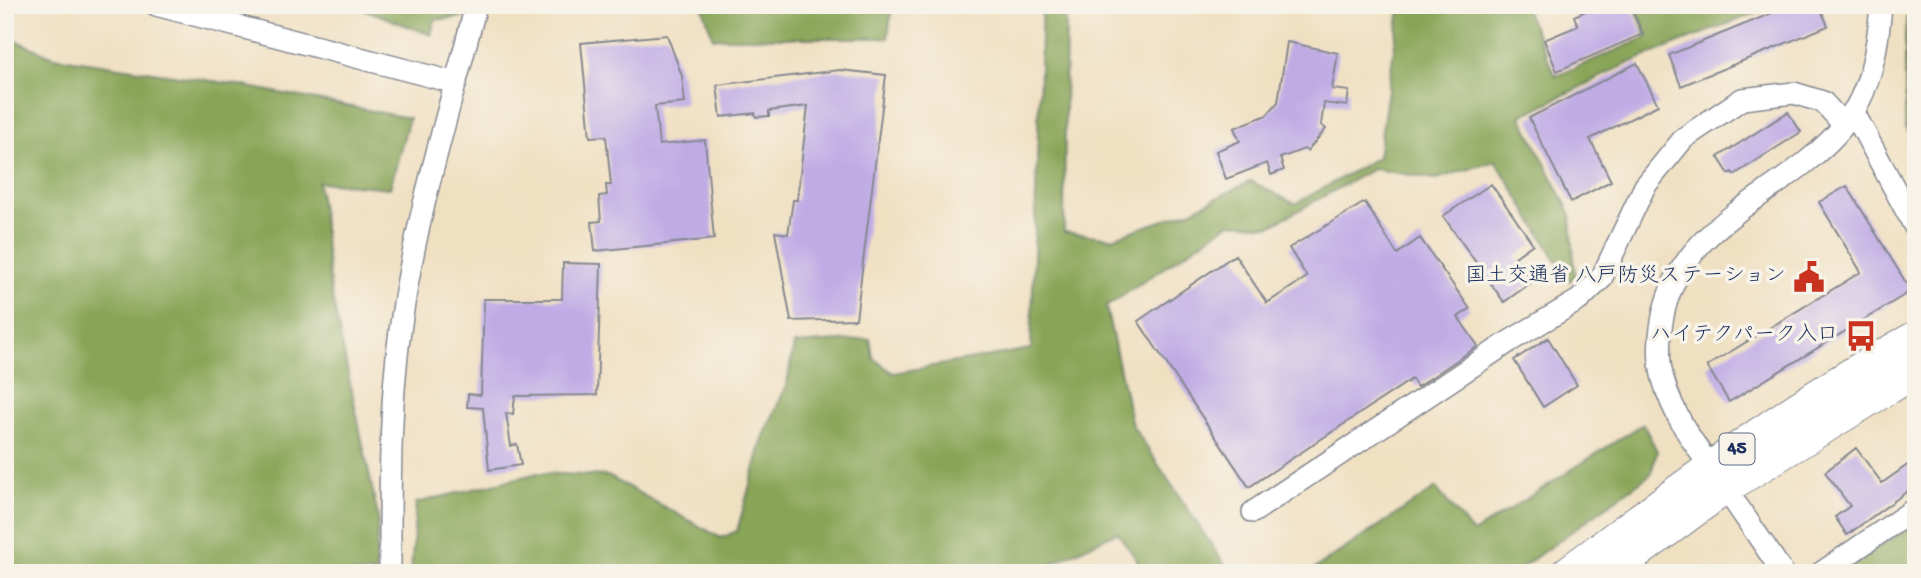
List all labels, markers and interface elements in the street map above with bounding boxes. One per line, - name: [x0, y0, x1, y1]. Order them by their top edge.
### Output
- public building icon: 国土交通省 八戸防災ステーション: [1792, 260, 1826, 294]
- place label: 国土交通省 八戸防災ステーション: [1465, 264, 1786, 290]
- bus stop icon: ハイテクパーク入口: [1844, 319, 1878, 353]
- place label: ハイテクパーク入口: [1650, 323, 1838, 349]
- road number: 45: [1720, 433, 1754, 464]

